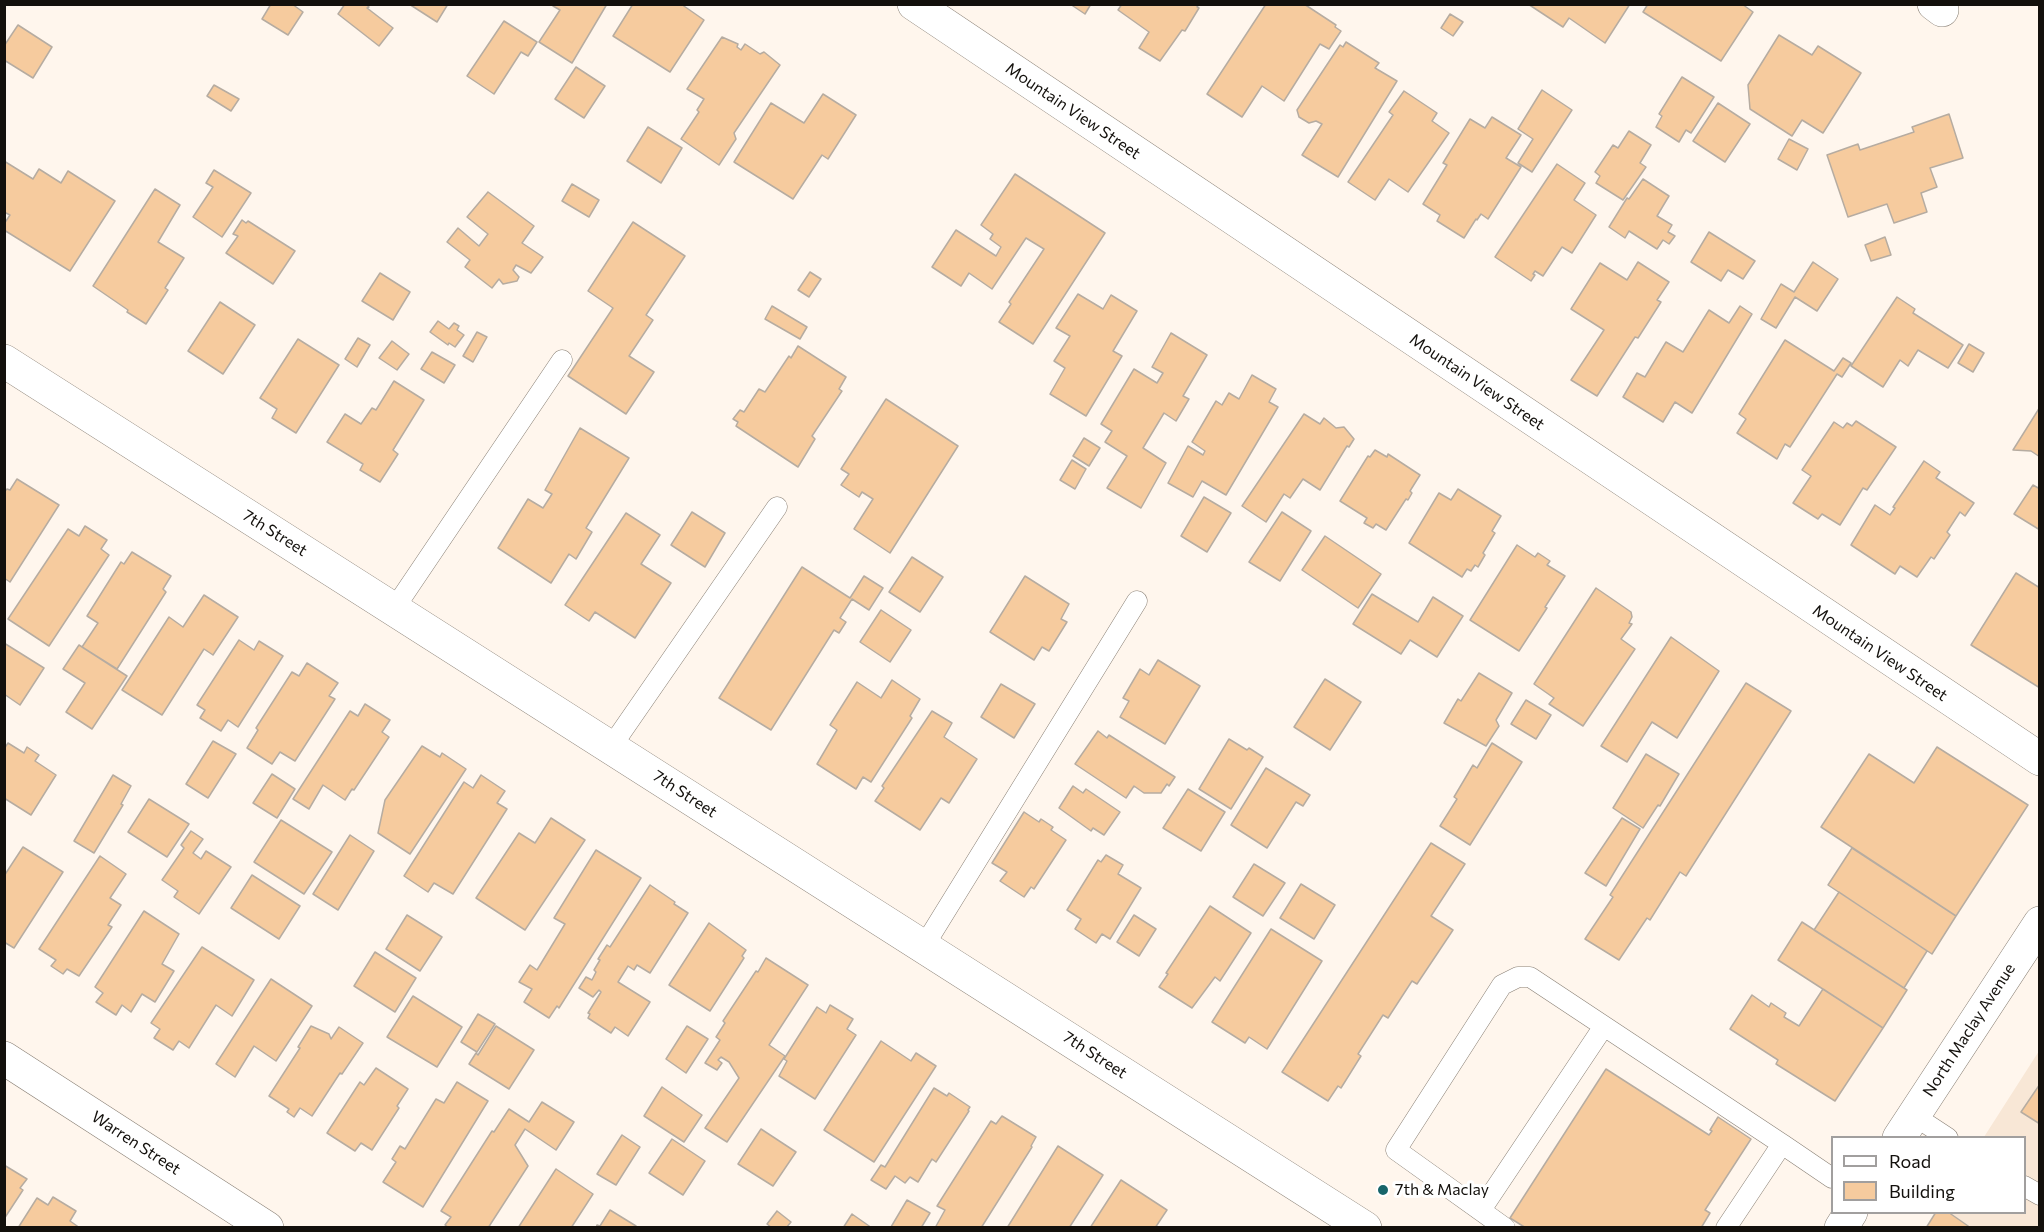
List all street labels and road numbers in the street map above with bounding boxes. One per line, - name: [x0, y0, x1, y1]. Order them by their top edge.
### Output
- street label: Mountain View Street: [1002, 59, 1144, 163]
- street label: Mountain View Street: [1406, 330, 1548, 434]
- street label: 7th Street: [239, 506, 311, 560]
- street label: Mountain View Street: [1809, 601, 1951, 705]
- street label: 7th Street: [649, 766, 721, 822]
- street label: North Maclay Avenue: [1919, 960, 2019, 1100]
- street label: 7th Street: [1059, 1027, 1131, 1083]
- street label: Warren Street: [88, 1107, 184, 1179]

